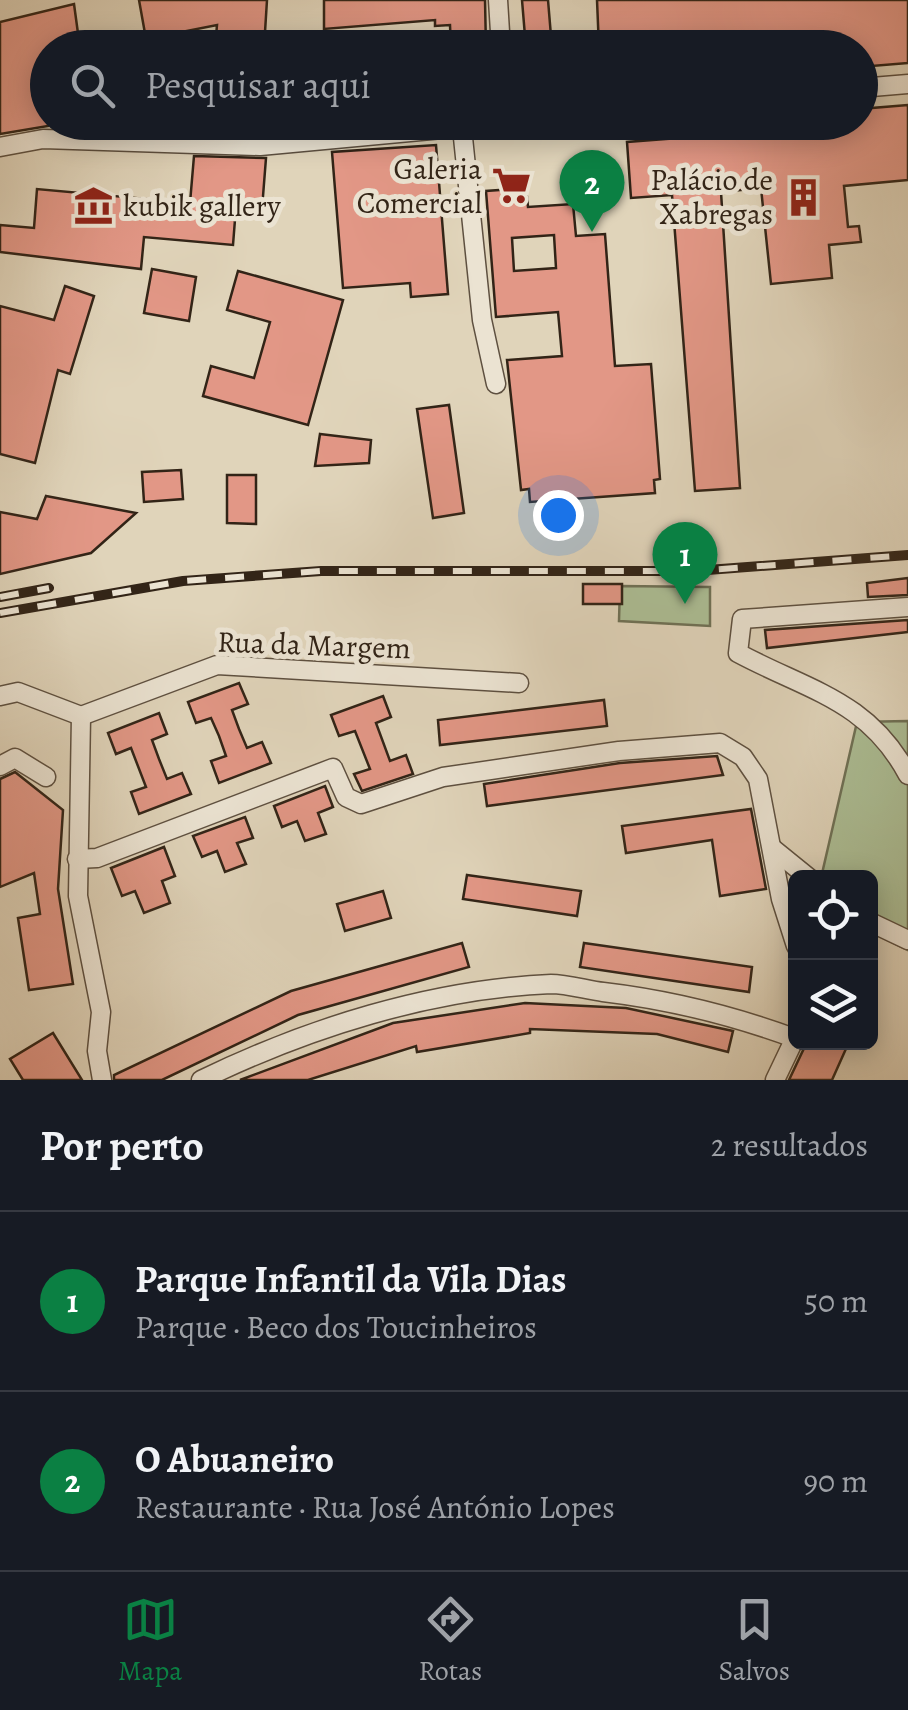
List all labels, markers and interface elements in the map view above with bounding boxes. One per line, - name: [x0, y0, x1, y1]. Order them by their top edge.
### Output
- search box: [30, 30, 878, 140]
- icon: search: [65, 58, 120, 113]
- text: Pesquisar aqui: [145, 59, 371, 111]
- place label: Galeria Comercial: [357, 149, 482, 223]
- pin: 2: [560, 150, 624, 232]
- place label: Palácio de Xabregas: [650, 160, 773, 234]
- supermarket icon: Galeria Comercial: [491, 165, 533, 207]
- building icon: Palácio de Xabregas: [782, 176, 824, 218]
- museum icon: kubik gallery: [72, 185, 114, 227]
- place label: kubik gallery: [123, 186, 281, 226]
- your location: [533, 490, 584, 541]
- pin: 1: [652, 522, 718, 604]
- street label: Rua da Margem: [217, 622, 411, 668]
- map controls: [788, 870, 878, 1050]
- button: locate: [788, 870, 878, 960]
- button: layers: [788, 960, 878, 1050]
- text: Por perto: [40, 1117, 204, 1174]
- text: 2 resultados: [711, 1123, 868, 1167]
- text: Parque Infantil da Vila Dias: [135, 1253, 567, 1305]
- text: 1: [67, 1279, 78, 1323]
- text: 50 m: [804, 1279, 868, 1323]
- text: Parque · Beco dos Toucinheiros: [135, 1305, 537, 1349]
- text: O Abuaneiro: [135, 1433, 334, 1485]
- text: 2: [65, 1459, 80, 1503]
- text: 90 m: [803, 1459, 868, 1503]
- text: Restaurante · Rua José António Lopes: [135, 1485, 615, 1529]
- tab: Mapa: [118, 1592, 182, 1690]
- tab: Rotas: [419, 1592, 482, 1690]
- tab: Salvos: [719, 1592, 790, 1690]

